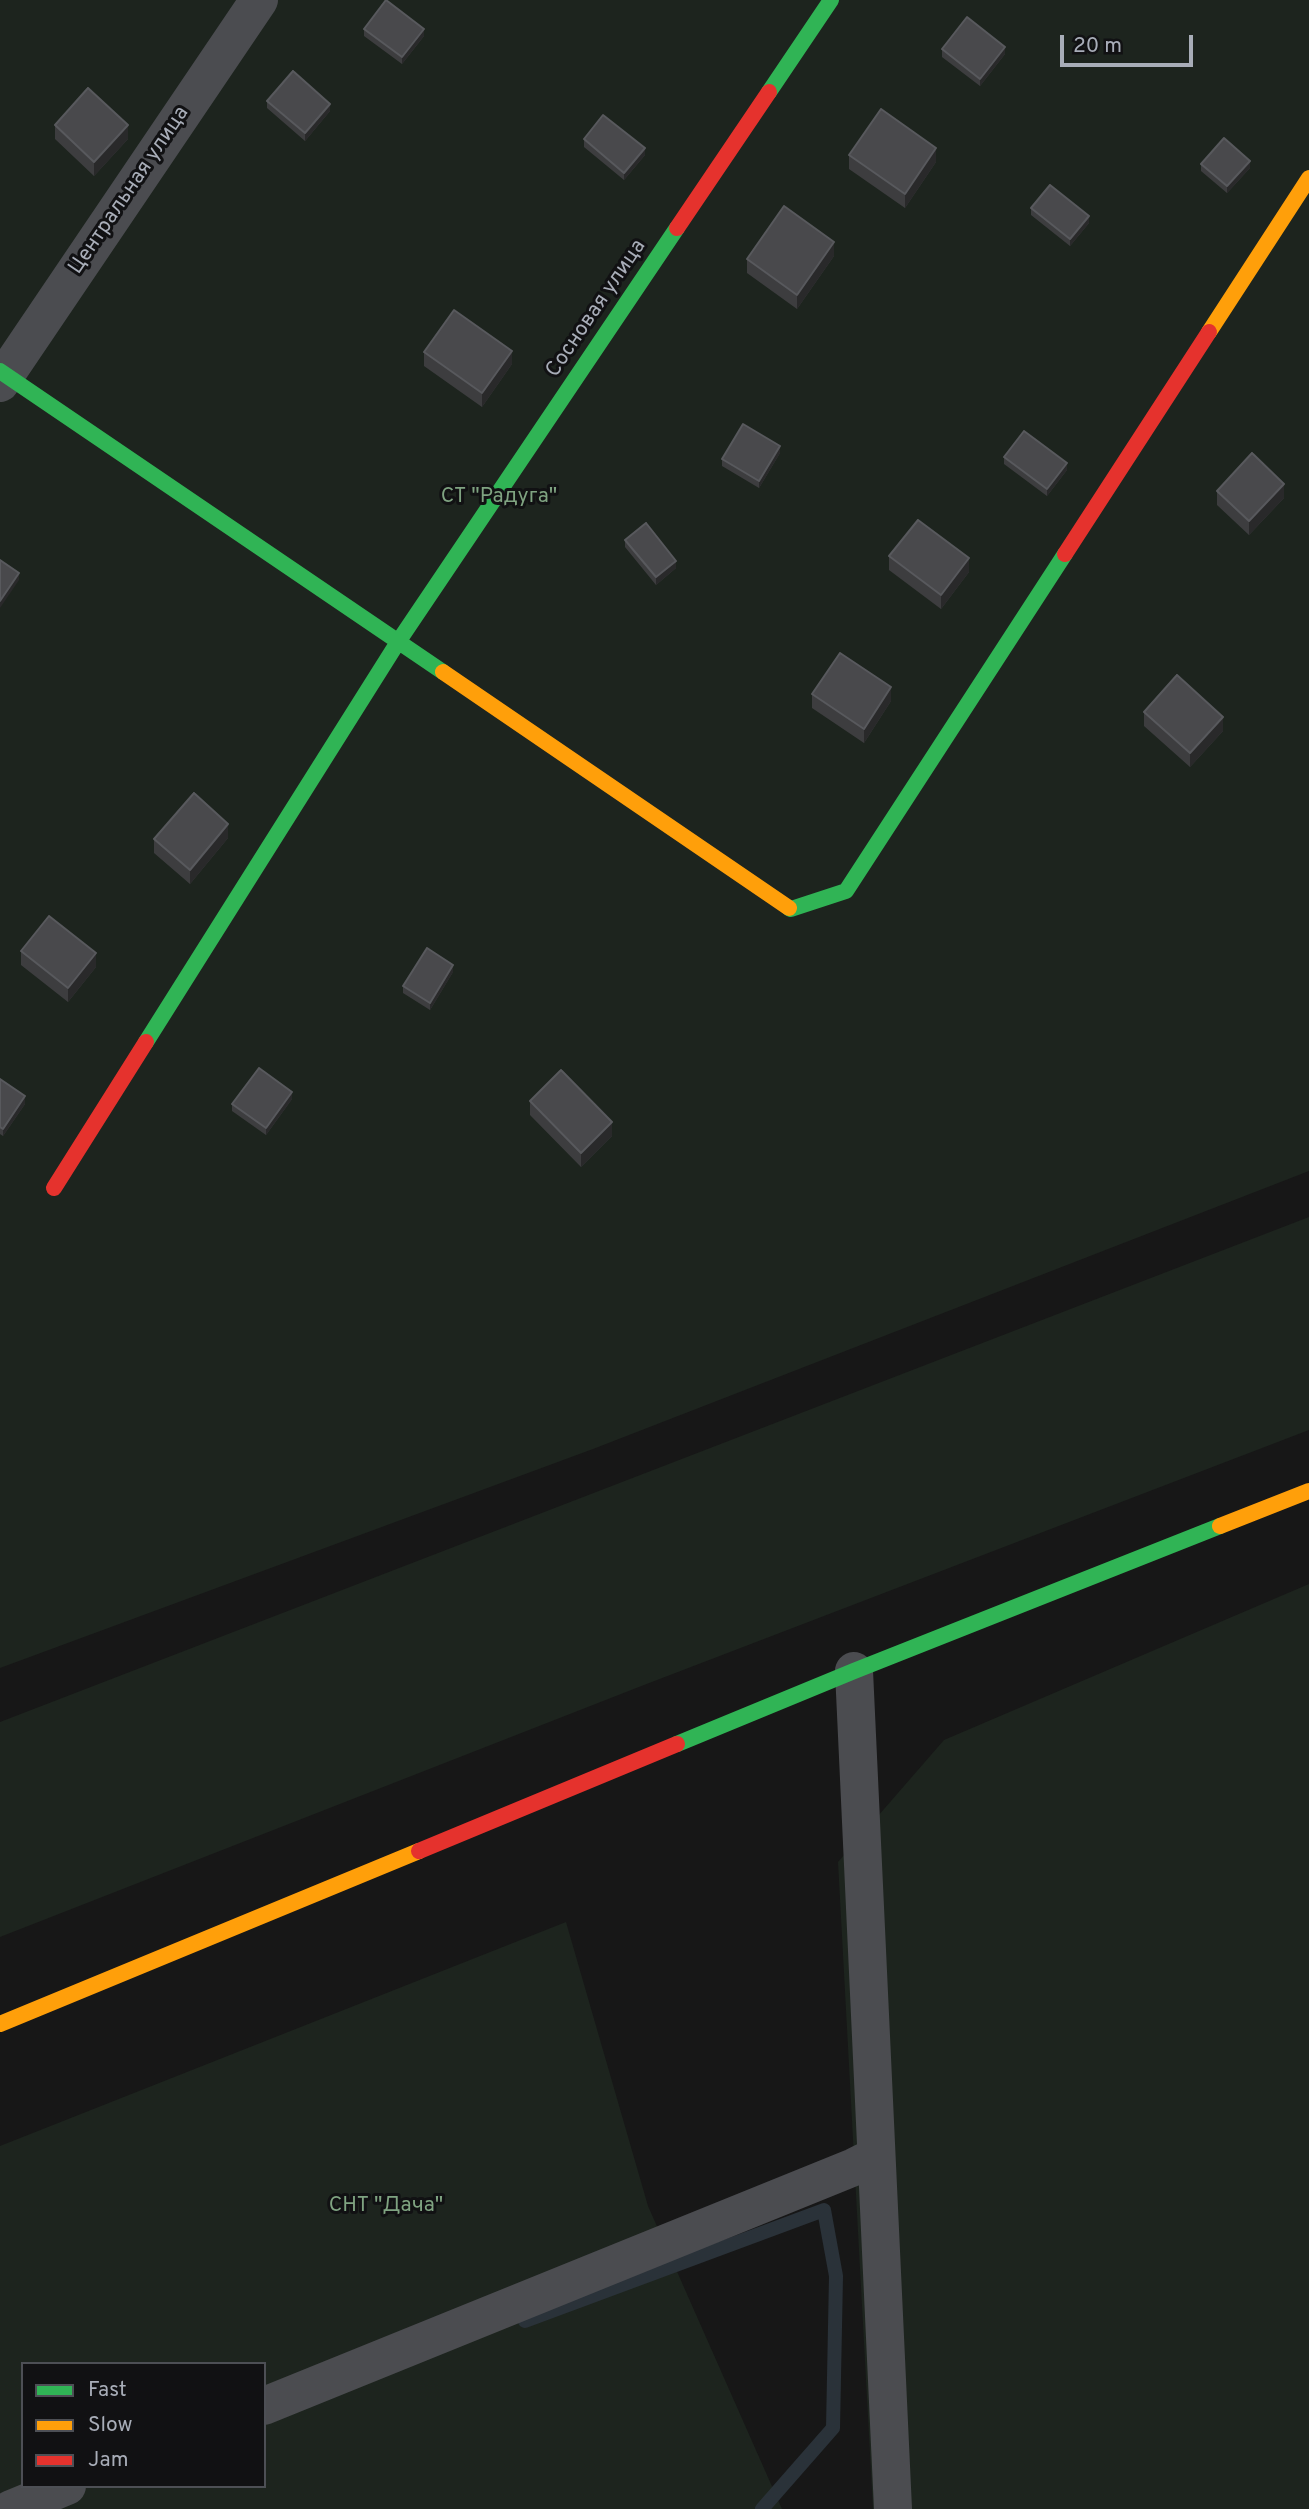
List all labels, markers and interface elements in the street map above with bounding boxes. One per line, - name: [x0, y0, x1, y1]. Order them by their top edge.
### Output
- scale bar: [1064, 21, 1197, 65]
- text: 20 m: [1073, 33, 1122, 60]
- street label: Центральная улица: [64, 102, 196, 280]
- street label: Сосновая улица: [542, 235, 652, 383]
- park label: СТ "Радуга": [441, 485, 557, 511]
- park label: СНТ "Дача": [329, 2194, 443, 2220]
- legend: [21, 2362, 266, 2488]
- text: Fast: [88, 2377, 127, 2404]
- text: Slow: [88, 2412, 133, 2439]
- text: Jam: [88, 2447, 129, 2474]

